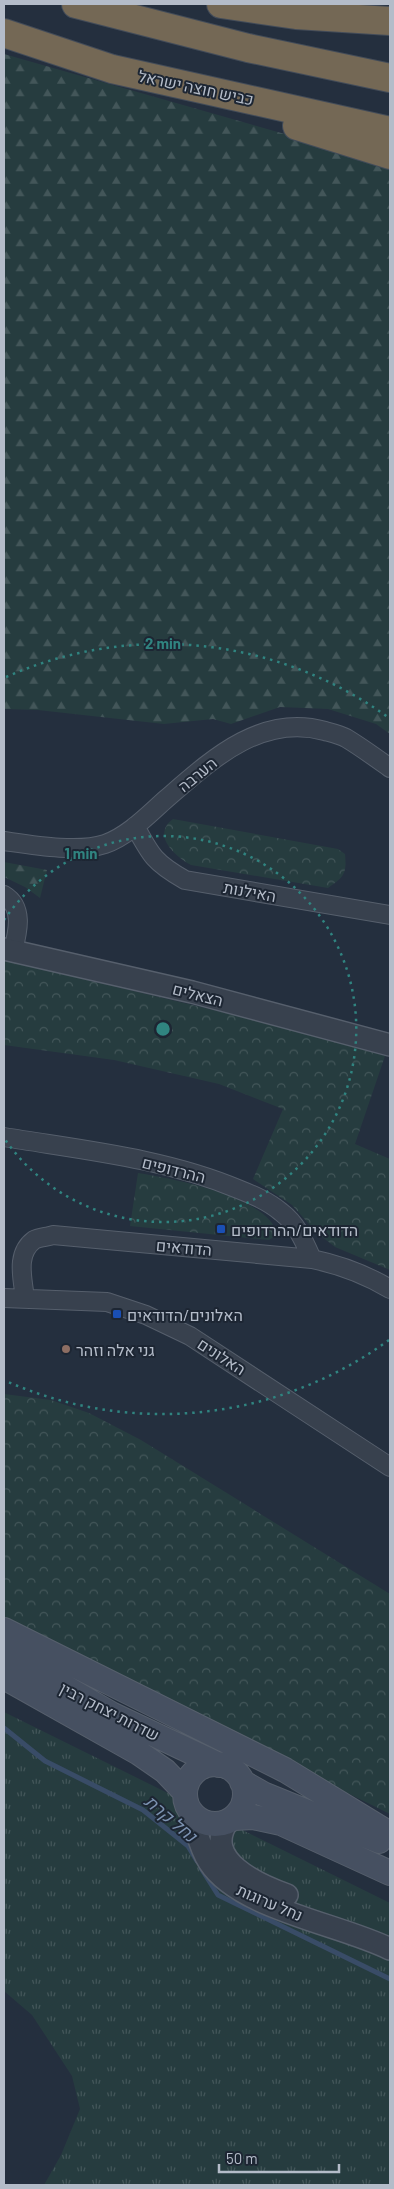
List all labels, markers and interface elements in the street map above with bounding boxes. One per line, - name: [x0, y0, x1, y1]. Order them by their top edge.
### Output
- street label: כביש חוצה ישראל: [137, 66, 255, 108]
- text: 2 min: [145, 634, 181, 652]
- street label: הערבה: [174, 753, 220, 795]
- text: 1 min: [65, 844, 97, 862]
- street label: האילנות: [222, 877, 278, 905]
- street label: הצאלים: [171, 979, 225, 1009]
- centre of rings: [154, 1020, 172, 1038]
- street label: ההרדופים: [140, 1152, 208, 1186]
- place label: הדודאים/ההרדופים: [231, 1220, 358, 1239]
- marker: הדודאים/ההרדופים: [215, 1223, 227, 1235]
- street label: הדודאים: [155, 1235, 213, 1259]
- place label: האלונים/הדודאים: [127, 1305, 243, 1324]
- marker: האלונים/הדודאים: [111, 1308, 123, 1320]
- street label: האלונים: [194, 1333, 250, 1379]
- place label: גני אלה וזהר: [76, 1340, 155, 1359]
- marker: גני אלה וזהר: [60, 1343, 72, 1355]
- street label: שדרות יצחק רבין: [57, 1678, 163, 1744]
- water label: נחל קרת: [140, 1790, 203, 1847]
- street label: נחל ערוגות: [234, 1880, 306, 1924]
- scale bar: [219, 2142, 339, 2174]
- text: 50 m: [226, 2149, 258, 2167]

